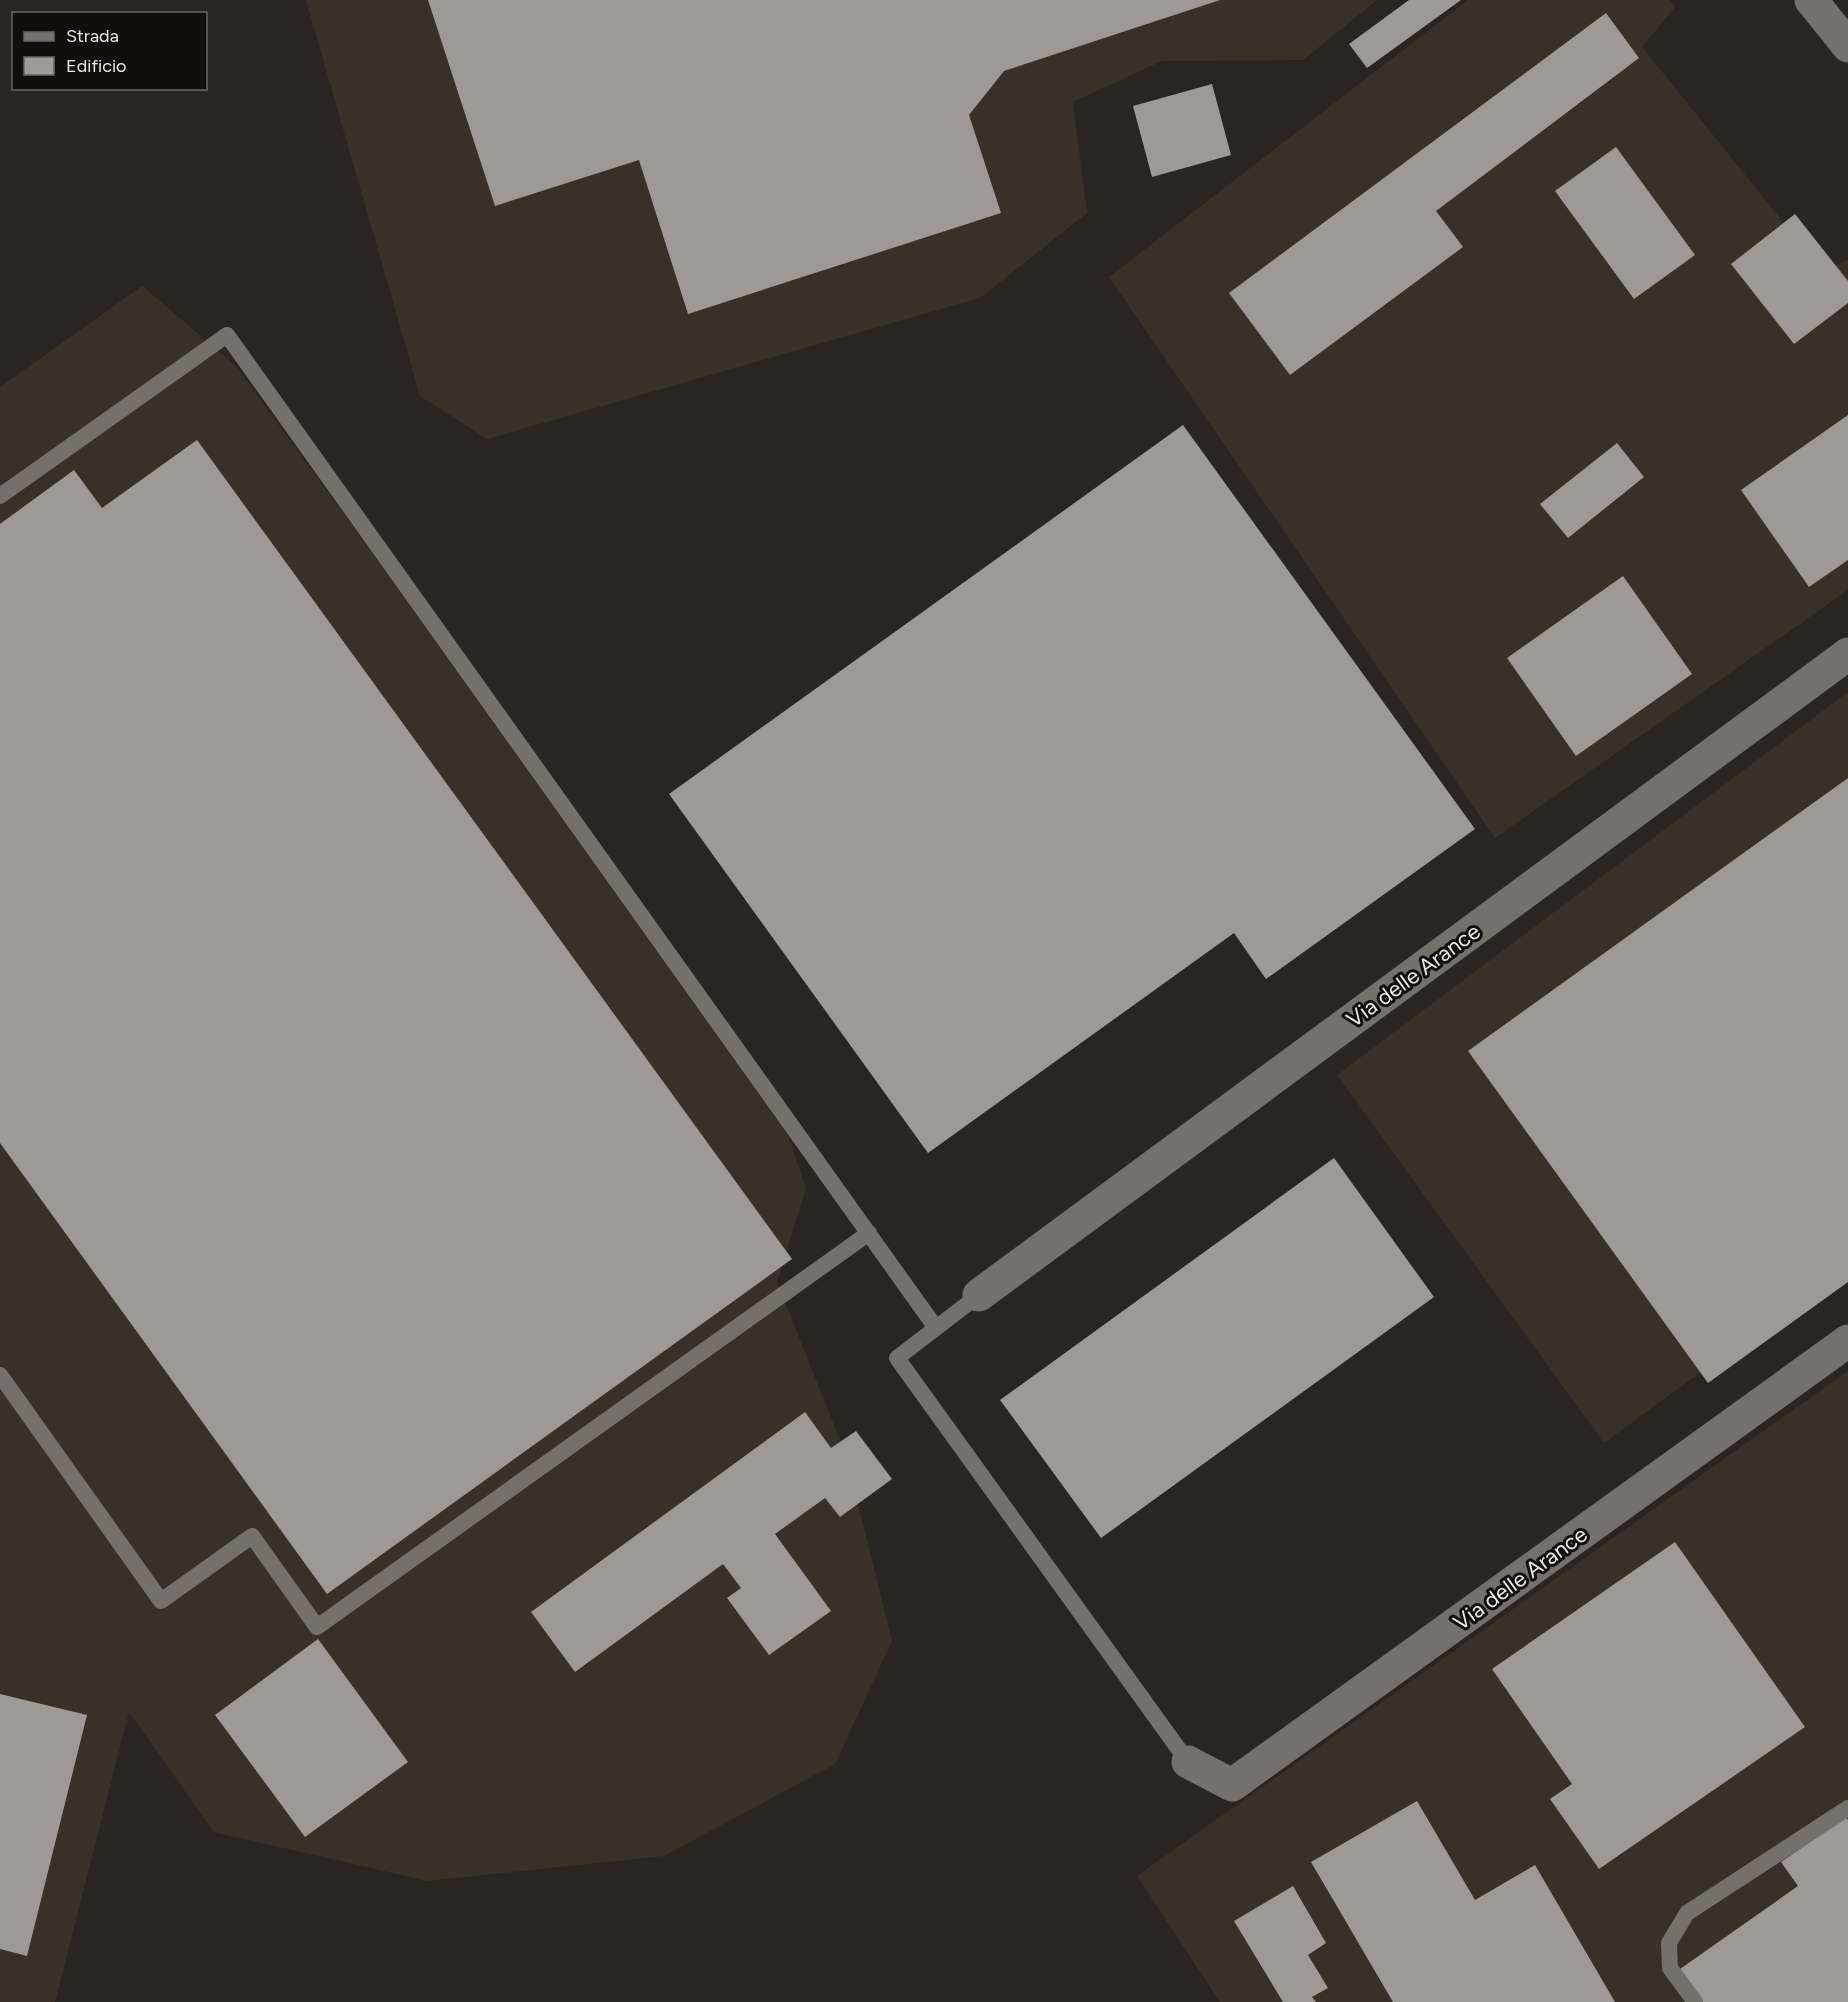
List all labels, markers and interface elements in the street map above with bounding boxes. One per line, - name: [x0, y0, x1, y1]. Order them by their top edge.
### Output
- legend: [12, 12, 207, 90]
- text: Strada: [66, 25, 119, 47]
- text: Edificio: [66, 55, 127, 77]
- street label: Via delle Arance: [1341, 918, 1485, 1033]
- street label: Via delle Arance: [1448, 1521, 1592, 1636]

